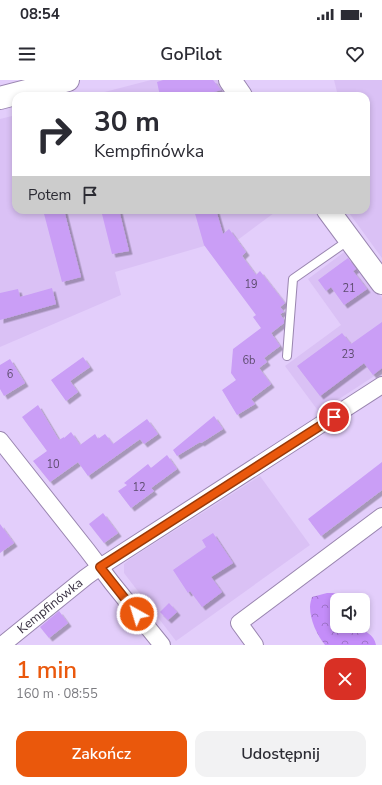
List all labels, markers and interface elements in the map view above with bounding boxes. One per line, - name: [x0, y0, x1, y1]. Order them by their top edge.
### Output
- text: 08:54: [20, 4, 60, 24]
- text: GoPilot: [160, 42, 222, 66]
- icon: menu: [16, 43, 38, 65]
- icon: heart: [344, 43, 366, 65]
- text: 30 m: [94, 103, 160, 141]
- icon: right: [28, 108, 80, 160]
- text: Kempfinówka: [94, 139, 204, 163]
- icon: arrive: [79, 184, 101, 206]
- text: Potem: [28, 185, 71, 205]
- house number: 19: [244, 277, 258, 292]
- house number: 21: [342, 281, 356, 296]
- house number: 23: [341, 347, 355, 362]
- house number: 6b: [242, 353, 256, 368]
- house number: 6: [7, 367, 14, 382]
- pin: [317, 400, 351, 434]
- icon: arrive: [323, 406, 345, 428]
- house number: 10: [46, 457, 60, 472]
- house number: 12: [132, 480, 146, 495]
- street label: Kempfinówka: [14, 574, 87, 638]
- position arrow: [116, 593, 158, 635]
- map controls: [330, 593, 370, 633]
- button: sound: [330, 593, 370, 633]
- text: 1 min: [16, 654, 77, 686]
- button: close: [324, 658, 366, 700]
- text: 160 m · 08:55: [16, 685, 98, 703]
- button: Zakończ: [16, 731, 187, 777]
- button: Udostępnij: [195, 731, 366, 777]

